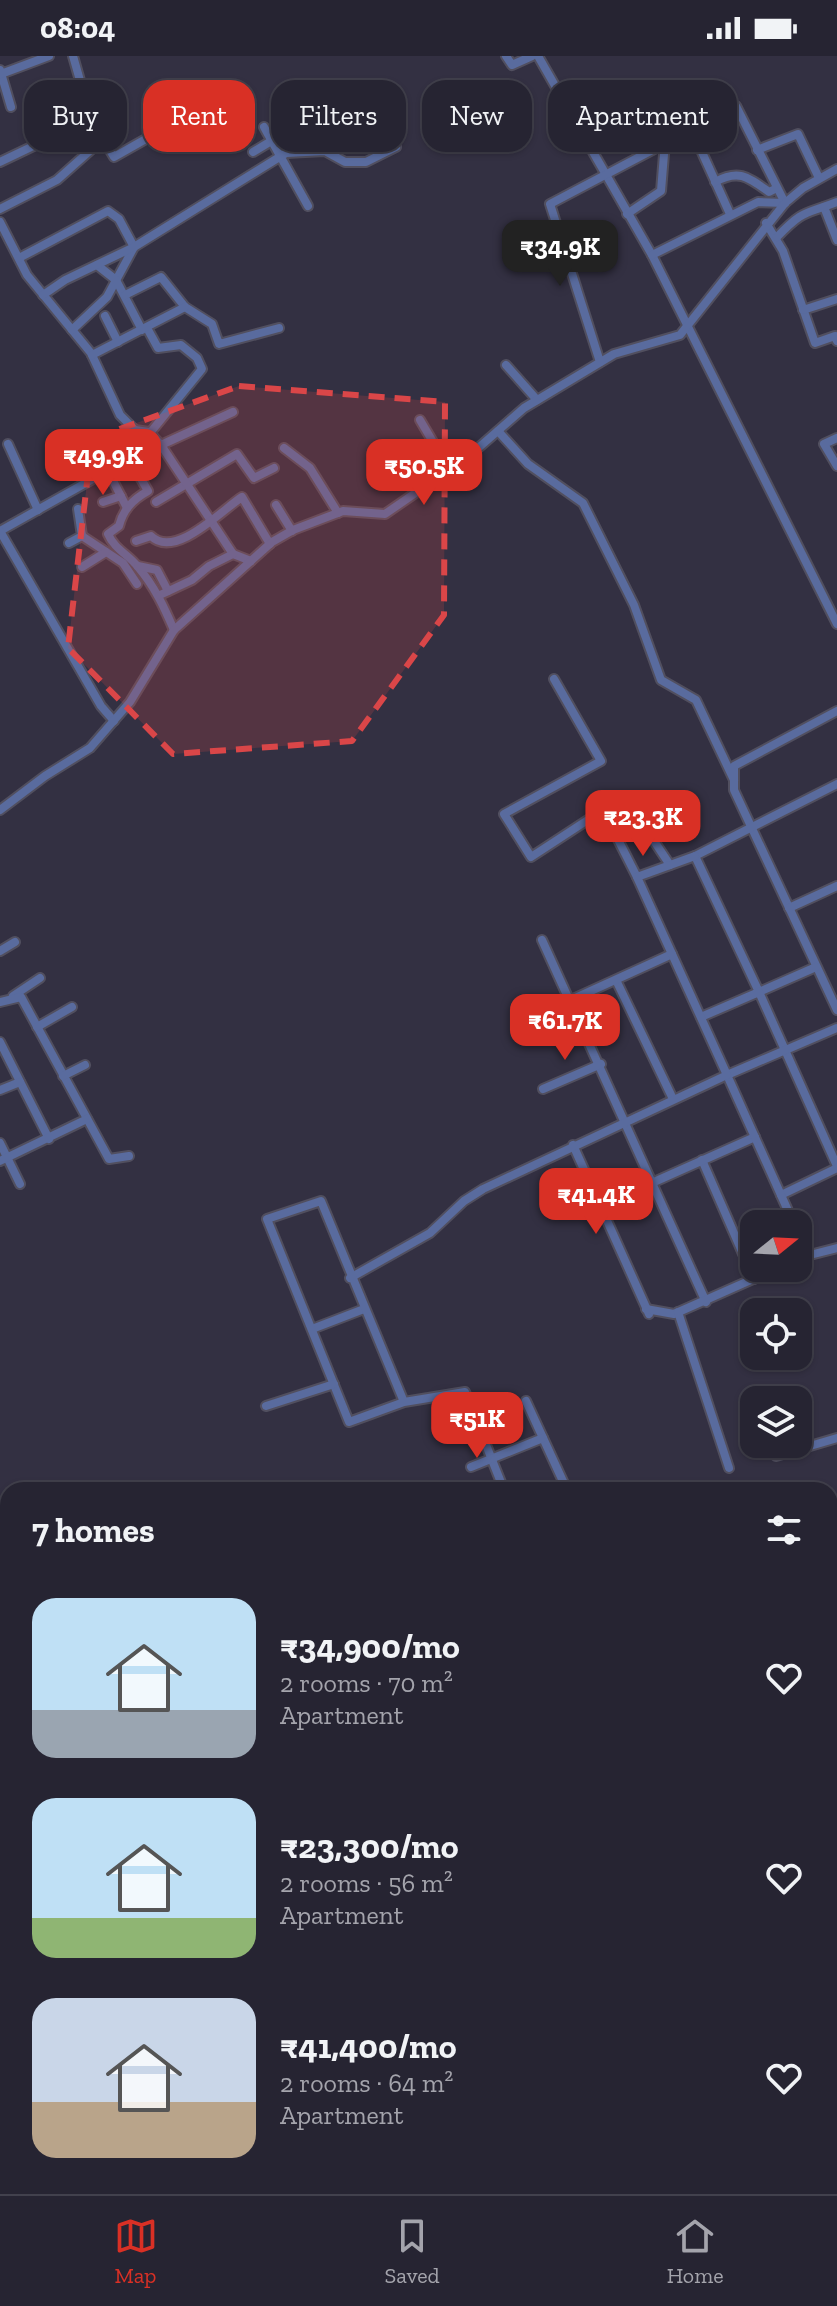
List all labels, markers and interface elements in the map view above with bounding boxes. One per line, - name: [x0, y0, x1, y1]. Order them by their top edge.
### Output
- text: 08:04: [40, 10, 115, 46]
- chip: Buy: [24, 80, 127, 152]
- chip: Rent: [143, 80, 255, 152]
- chip: Filters: [271, 80, 406, 152]
- chip: New: [422, 80, 532, 152]
- chip: Apartment: [548, 80, 737, 152]
- pin: ₹34.9K: [495, 220, 625, 288]
- text: ₹34.9K: [520, 230, 600, 262]
- pin: ₹49.9K: [38, 429, 168, 497]
- text: ₹49.9K: [63, 439, 143, 471]
- pin: ₹50.5K: [359, 439, 489, 507]
- text: ₹50.5K: [384, 449, 464, 481]
- pin: ₹23.3K: [578, 790, 708, 858]
- text: ₹23.3K: [603, 800, 683, 832]
- pin: ₹61.7K: [500, 994, 630, 1062]
- text: ₹61.7K: [528, 1004, 602, 1036]
- pin: ₹41.4K: [531, 1168, 661, 1236]
- text: ₹41.4K: [557, 1178, 635, 1210]
- north arrow: [740, 1210, 812, 1282]
- map controls: [740, 1210, 812, 1458]
- button: locate: [740, 1298, 812, 1370]
- button: layers: [740, 1386, 812, 1458]
- pin: ₹51K: [430, 1392, 524, 1460]
- text: ₹51K: [449, 1402, 505, 1434]
- icon: filters: [762, 1508, 806, 1552]
- text: 7 homes: [32, 1510, 155, 1551]
- text: ₹34,900/mo: [280, 1626, 460, 1667]
- icon: home: [96, 1630, 192, 1726]
- icon: heart: [762, 1656, 806, 1700]
- text: 2 rooms · 70 m²: [280, 1667, 453, 1699]
- text: Apartment: [280, 1699, 403, 1731]
- text: ₹23,300/mo: [280, 1826, 459, 1867]
- icon: home: [96, 1830, 192, 1926]
- icon: heart: [762, 1856, 806, 1900]
- text: 2 rooms · 56 m²: [280, 1867, 453, 1899]
- text: Apartment: [280, 1899, 403, 1931]
- text: ₹41,400/mo: [280, 2026, 457, 2067]
- icon: home: [96, 2030, 192, 2126]
- icon: heart: [762, 2056, 806, 2100]
- text: 2 rooms · 64 m²: [280, 2067, 453, 2099]
- text: Apartment: [280, 2099, 403, 2131]
- tab: Map: [114, 2214, 158, 2289]
- tab: Saved: [385, 2214, 440, 2289]
- tab: Home: [667, 2214, 723, 2289]

